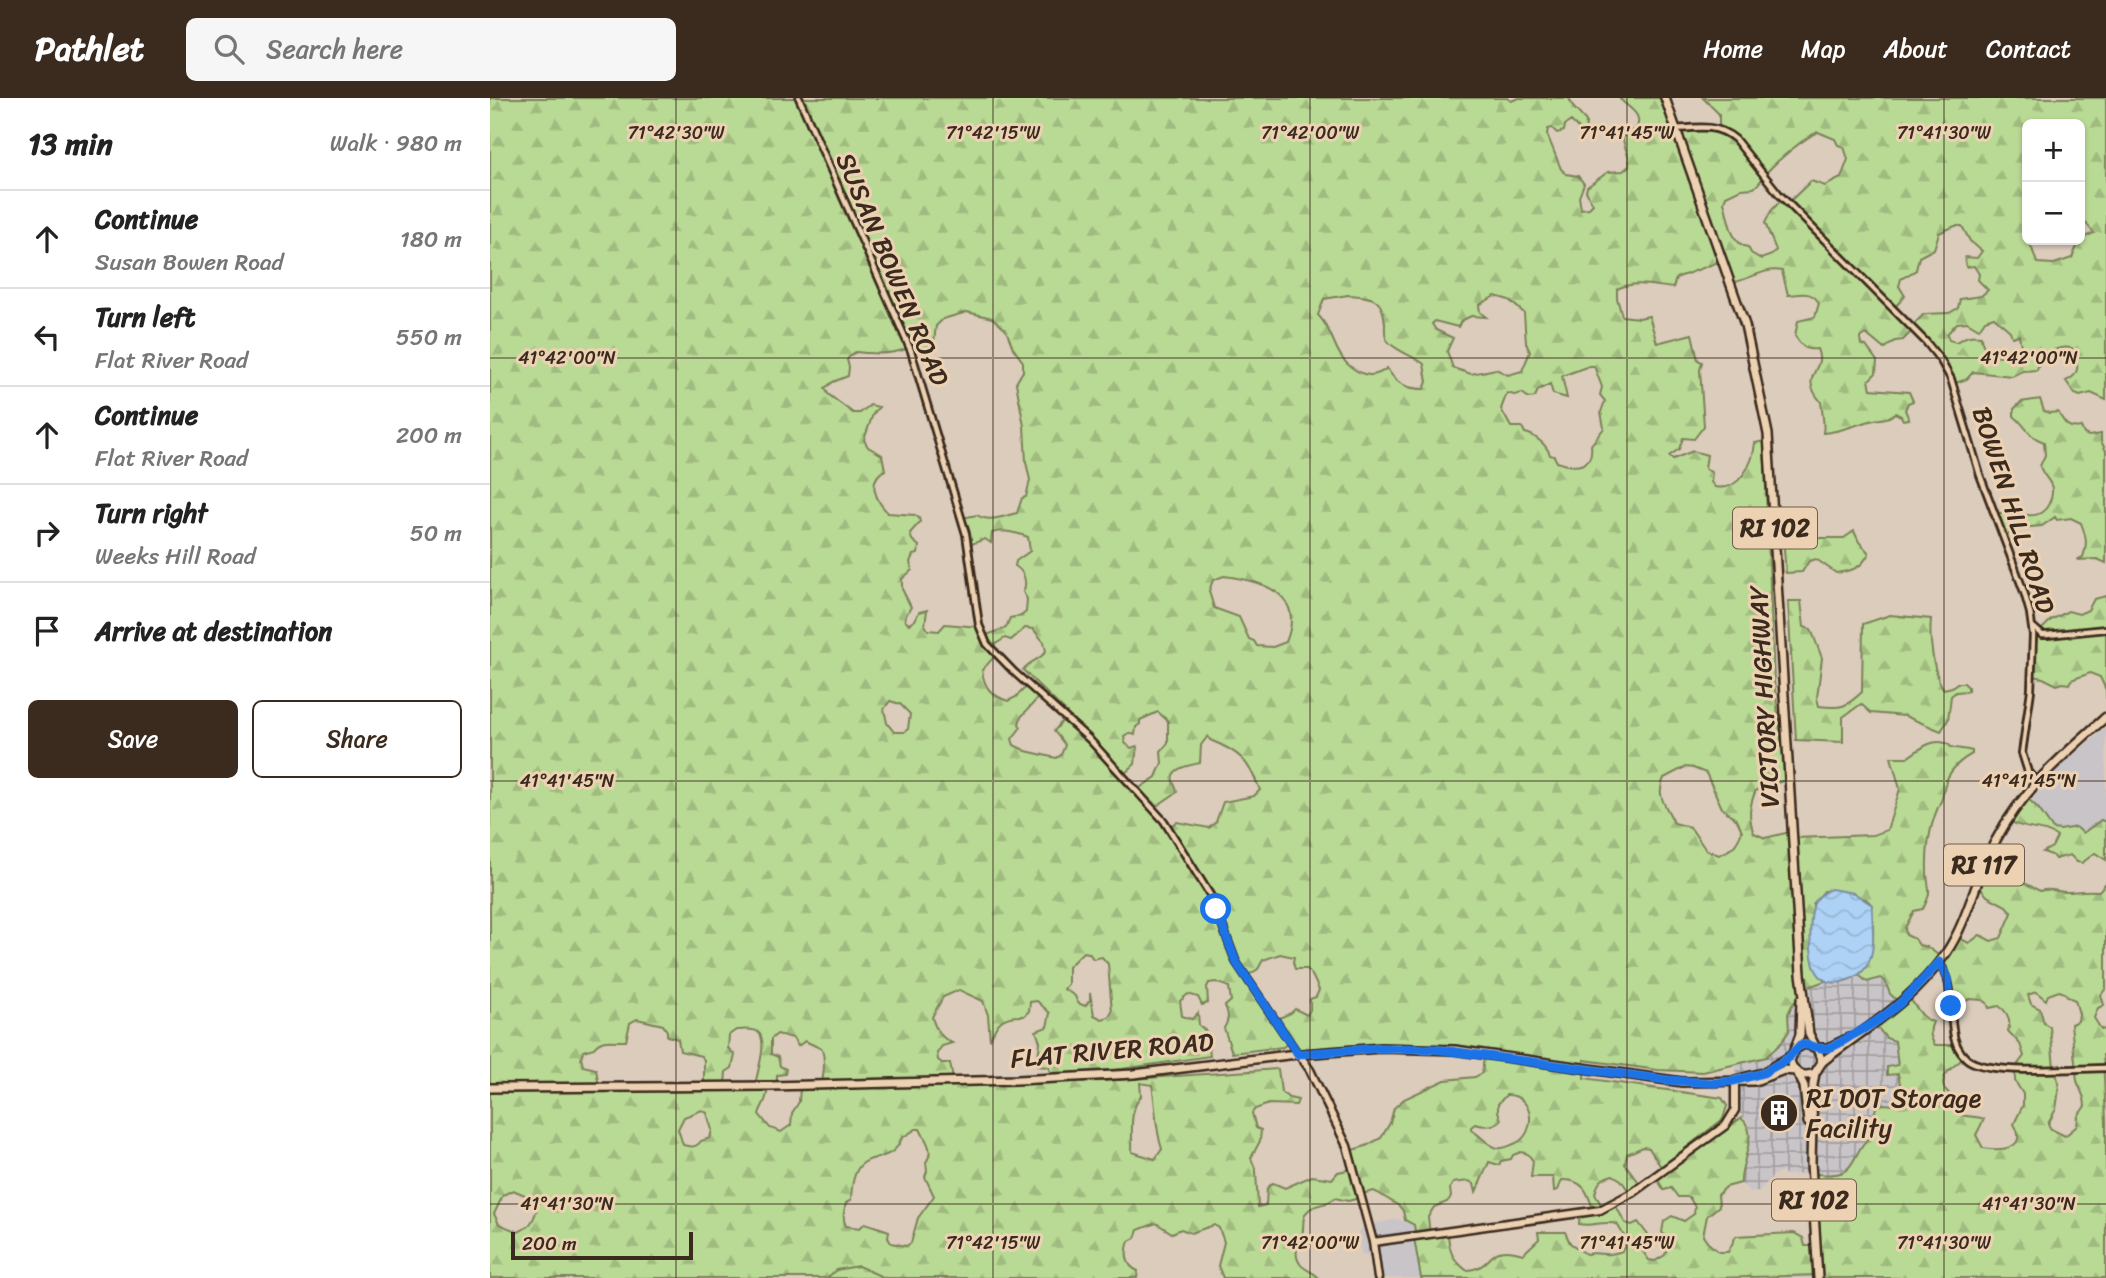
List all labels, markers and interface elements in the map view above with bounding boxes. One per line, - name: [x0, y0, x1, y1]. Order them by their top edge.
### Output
- search box: [186, 18, 676, 81]
- text: Pathlet: [35, 20, 144, 78]
- text: Search here: [266, 26, 403, 72]
- text: Home: [1703, 28, 1763, 70]
- text: Map: [1801, 28, 1845, 70]
- text: About: [1883, 28, 1948, 70]
- text: Contact: [1986, 28, 2071, 70]
- icon: search: [210, 30, 248, 68]
- text: 13 min: [28, 117, 113, 171]
- text: 71°42'30"W: [628, 117, 725, 149]
- text: 71°42'15"W: [946, 117, 1041, 149]
- text: 71°42'00"W: [1261, 117, 1360, 149]
- text: 71°41'45"W: [1580, 117, 1676, 149]
- text: 71°41'30"W: [1897, 117, 1992, 149]
- map controls: [2022, 119, 2085, 245]
- button: +: [2022, 119, 2085, 182]
- text: Walk · 980 m: [330, 123, 462, 164]
- street label: SUSAN BOWEN ROAD: [823, 145, 963, 393]
- button: −: [2022, 182, 2085, 245]
- text: Continue: [95, 196, 198, 242]
- text: 180 m: [400, 219, 462, 260]
- icon: ahead: [28, 220, 66, 258]
- text: Susan Bowen Road: [95, 242, 284, 283]
- text: Turn left: [95, 294, 195, 340]
- text: 550 m: [396, 317, 462, 358]
- icon: left: [28, 318, 66, 356]
- text: Flat River Road: [95, 340, 248, 381]
- text: 41°42'00"N: [518, 342, 616, 374]
- text: 41°42'00"N: [1980, 342, 2078, 374]
- text: Continue: [95, 392, 198, 438]
- street label: BOWEN HILL ROAD: [1959, 400, 2069, 620]
- text: 200 m: [396, 415, 462, 456]
- icon: ahead: [28, 416, 66, 454]
- text: Flat River Road: [95, 438, 248, 479]
- text: Turn right: [95, 490, 208, 536]
- road number: RI 102: [1733, 508, 1817, 548]
- text: 50 m: [410, 513, 462, 554]
- icon: right: [28, 514, 66, 552]
- text: Weeks Hill Road: [95, 536, 256, 577]
- street label: VICTORY HIGHWAY: [1735, 583, 1793, 809]
- text: Arrive at destination: [95, 608, 332, 654]
- icon: arrive: [28, 612, 66, 650]
- button: Save: [28, 700, 238, 778]
- button: Share: [252, 700, 462, 778]
- text: 41°41'45"N: [520, 765, 615, 797]
- text: 41°41'45"N: [1982, 765, 2077, 797]
- road number: RI 117: [1944, 844, 2024, 886]
- route start: [1200, 893, 1231, 924]
- route end: [1935, 990, 1966, 1021]
- street label: FLAT RIVER ROAD: [1008, 1018, 1216, 1082]
- place label: RI DOT Storage Facility: [1806, 1075, 1982, 1151]
- building icon: RI DOT Storage Facility: [1758, 1092, 1800, 1134]
- road number: RI 102: [1772, 1180, 1856, 1220]
- text: 41°41'30"N: [520, 1188, 614, 1220]
- text: 41°41'30"N: [1982, 1188, 2076, 1220]
- text: 200 m: [522, 1227, 577, 1260]
- text: 71°42'15"W: [946, 1227, 1041, 1259]
- text: 71°42'00"W: [1261, 1227, 1360, 1259]
- text: 71°41'45"W: [1580, 1227, 1676, 1259]
- text: 71°41'30"W: [1897, 1227, 1992, 1259]
- scale bar: [511, 1229, 693, 1261]

